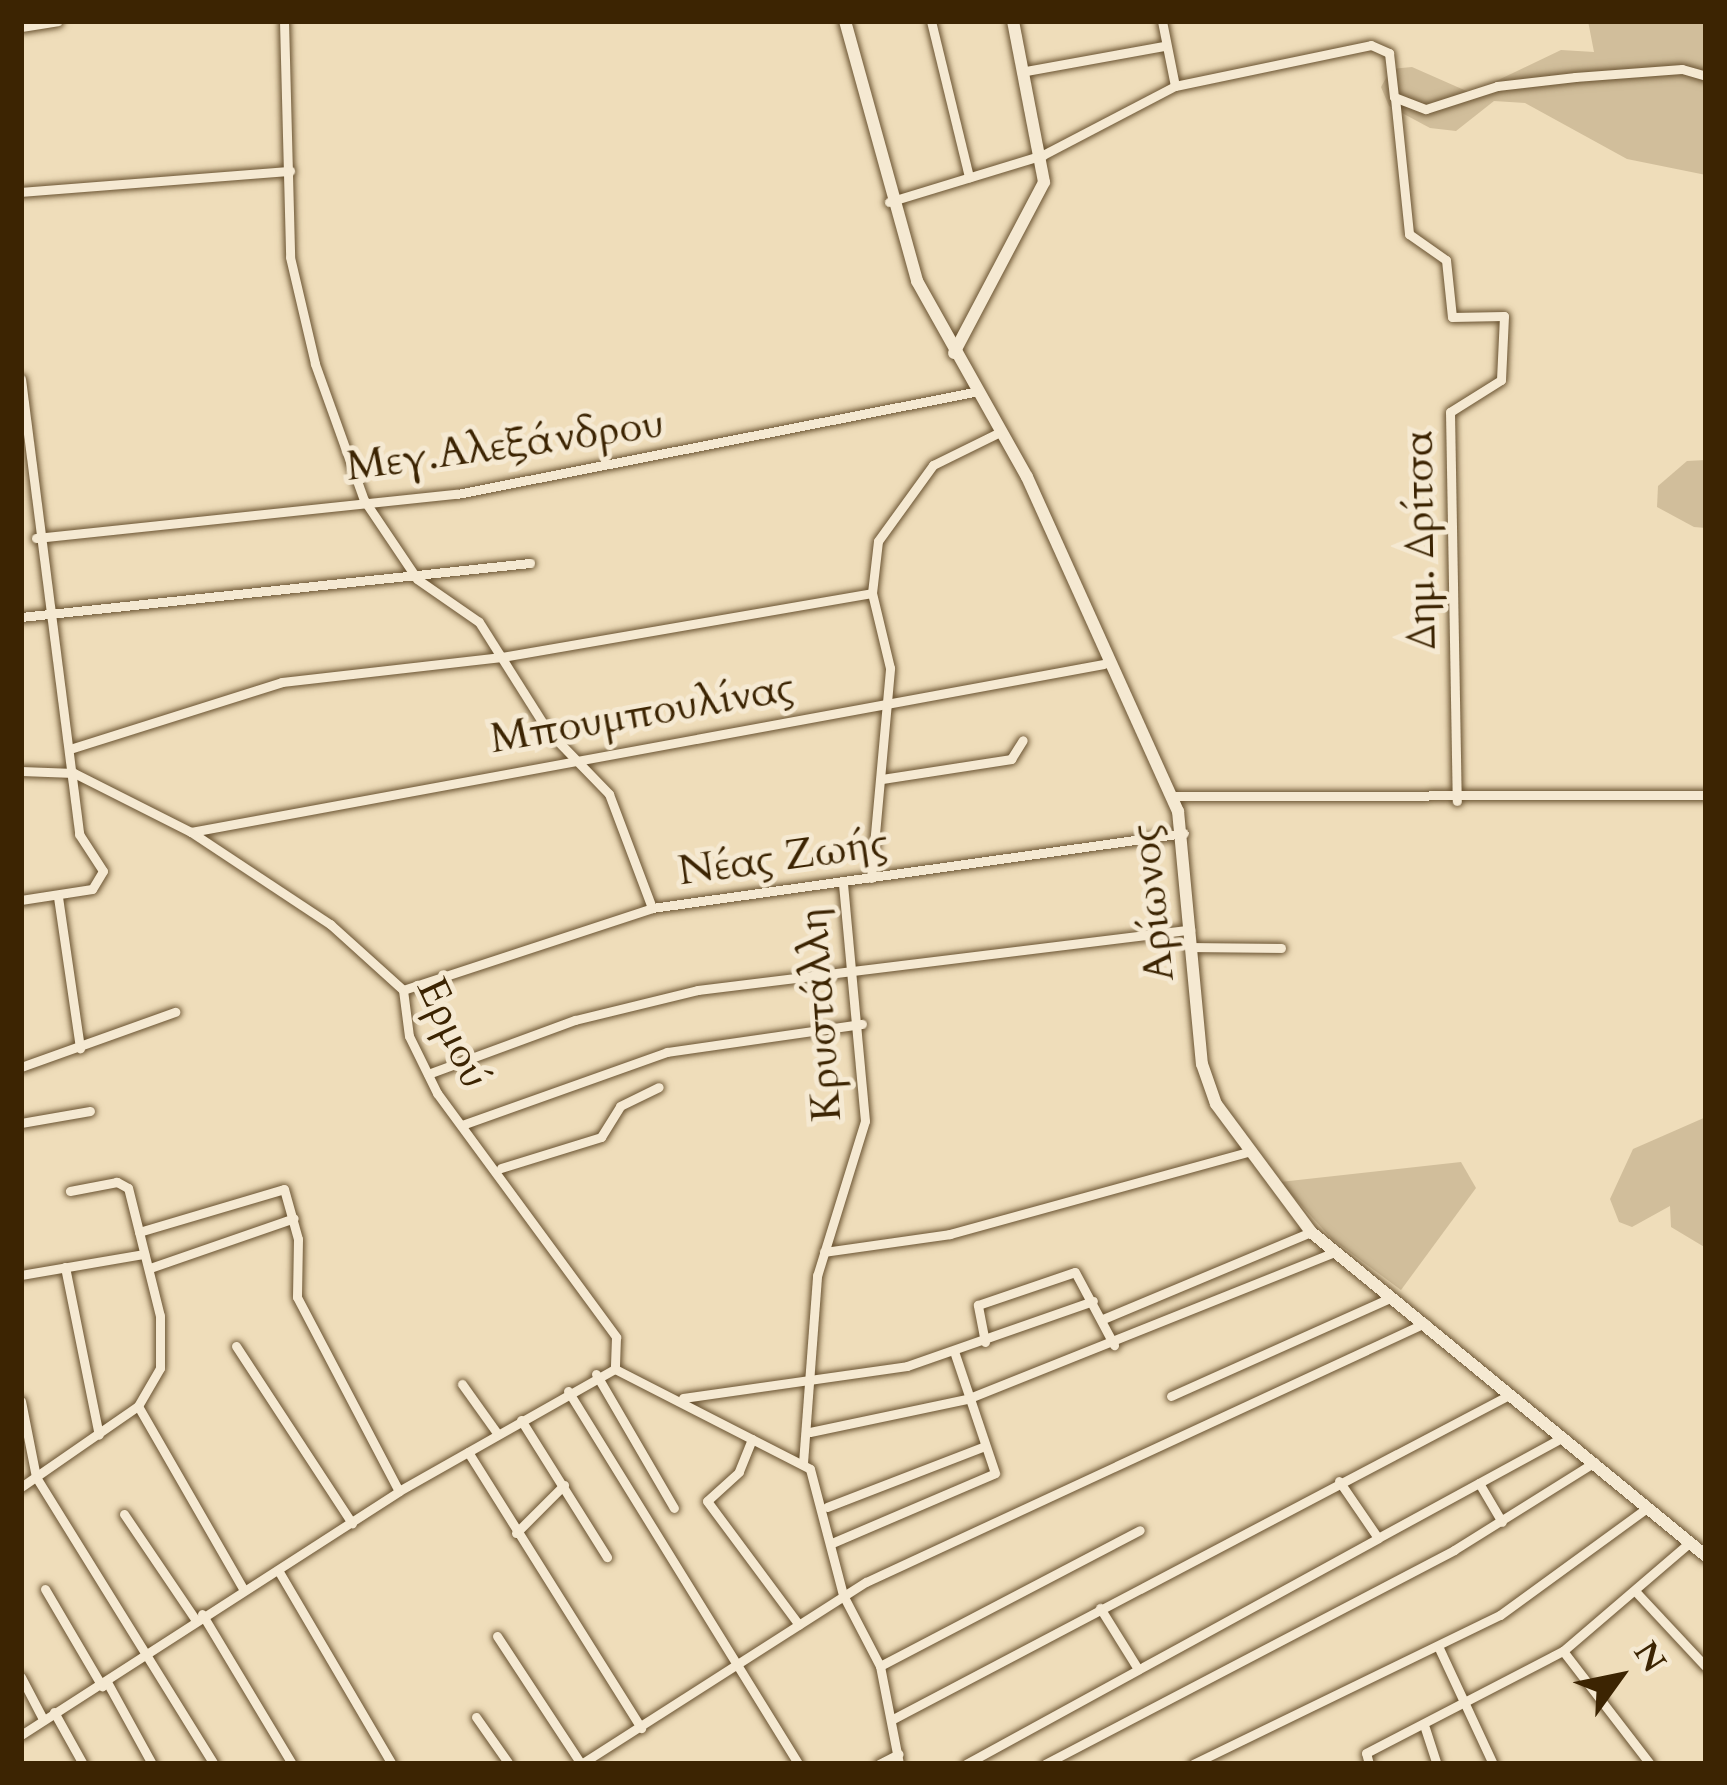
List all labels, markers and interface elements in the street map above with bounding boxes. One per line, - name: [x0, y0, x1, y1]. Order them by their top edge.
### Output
- street label: Μεγ.Αλεξάνδρου: [343, 398, 667, 492]
- street label: Δημ. Δρίτσα: [1393, 430, 1447, 650]
- street label: Μπουμπουλίνας: [486, 661, 798, 765]
- street label: Νέας Ζωής: [675, 817, 891, 897]
- street label: Αρίωνος: [1119, 822, 1185, 984]
- street label: Κρυστάλλη: [787, 907, 853, 1123]
- street label: Ερμού: [406, 970, 500, 1096]
- north arrow: [1559, 1617, 1679, 1737]
- text: N: [1623, 1633, 1676, 1681]

